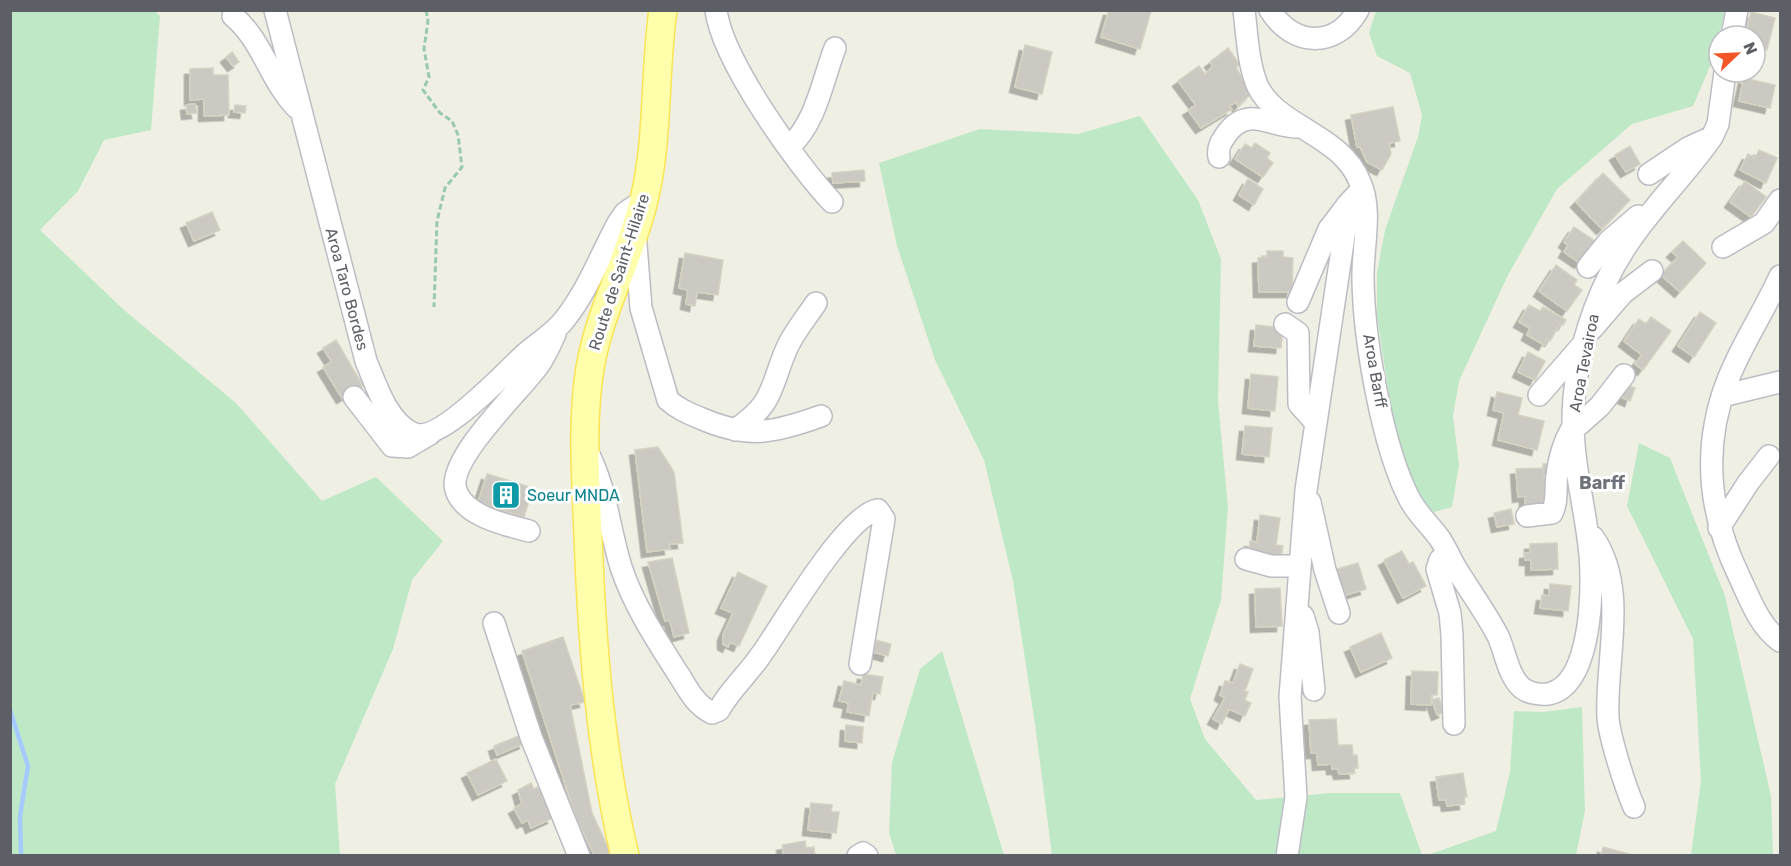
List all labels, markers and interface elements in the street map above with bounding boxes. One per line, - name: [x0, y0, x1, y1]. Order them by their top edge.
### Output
- north arrow: [1707, 24, 1767, 84]
- text: N: [1739, 39, 1761, 57]
- street label: Route de Saint-Hilaire: [585, 191, 653, 353]
- street label: Aroa Taro Bordes: [321, 226, 373, 352]
- street label: Aroa Tevairoa: [1565, 312, 1603, 414]
- street label: Aroa Barff: [1359, 332, 1391, 410]
- district label: Barff: [1579, 472, 1625, 494]
- building icon: Soeur MNDA: [490, 479, 522, 511]
- place label: Soeur MNDA: [527, 486, 620, 505]

